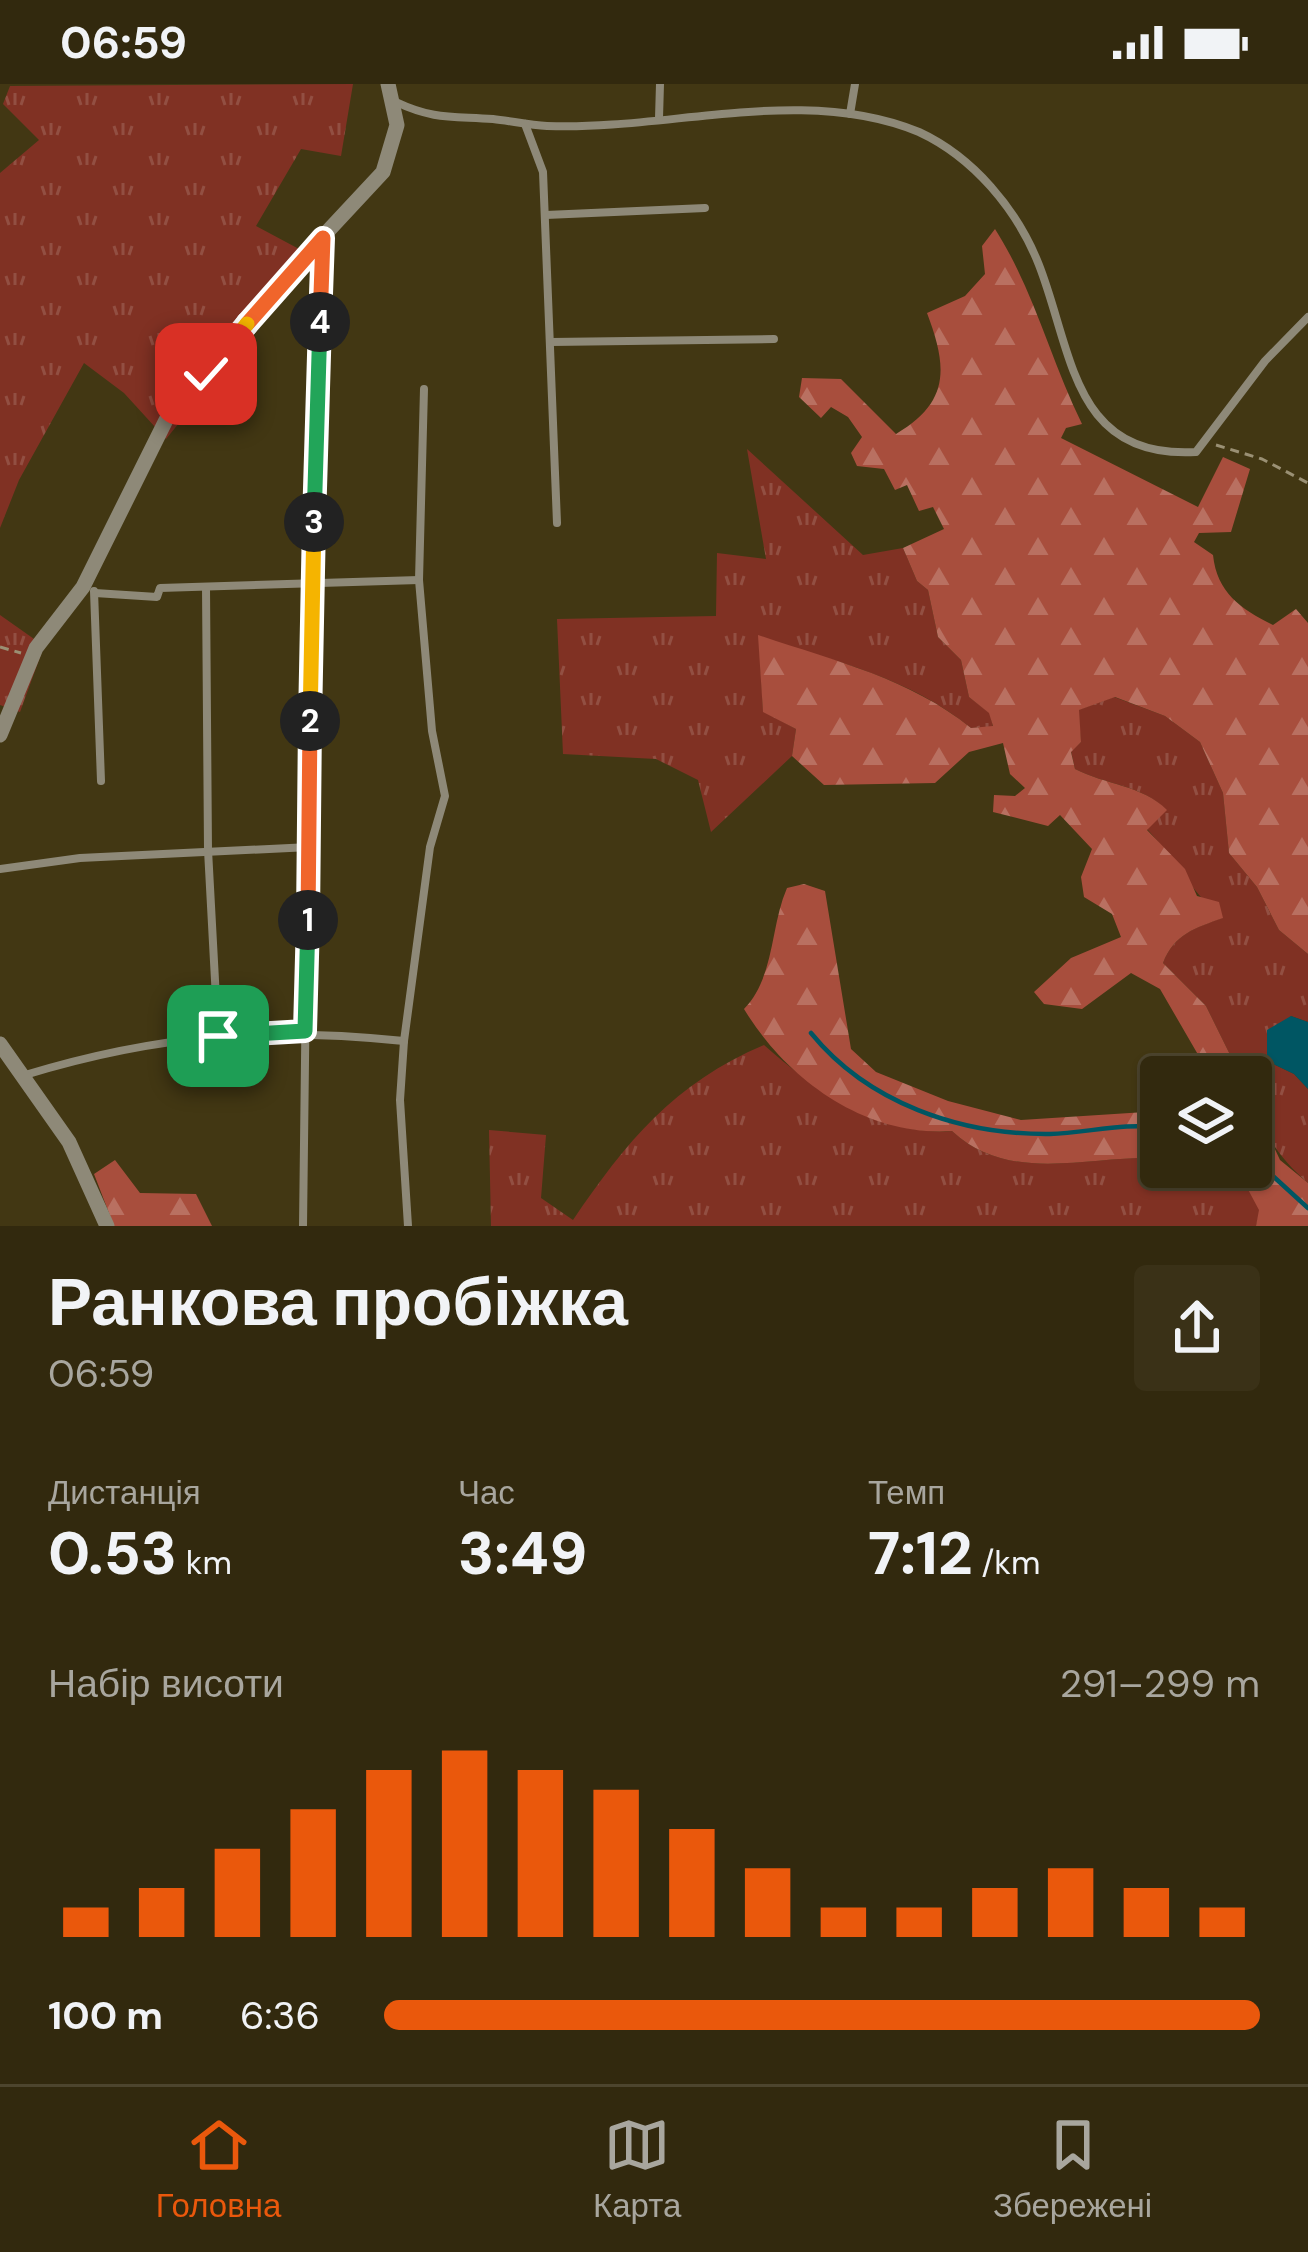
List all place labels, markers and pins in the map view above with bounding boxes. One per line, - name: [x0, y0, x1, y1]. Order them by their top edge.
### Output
- pin: 4: [290, 292, 350, 352]
- pin: [155, 323, 257, 425]
- pin: 3: [284, 492, 344, 552]
- pin: 2: [280, 691, 340, 751]
- pin: 1: [278, 890, 338, 950]
- pin: [167, 985, 269, 1087]

